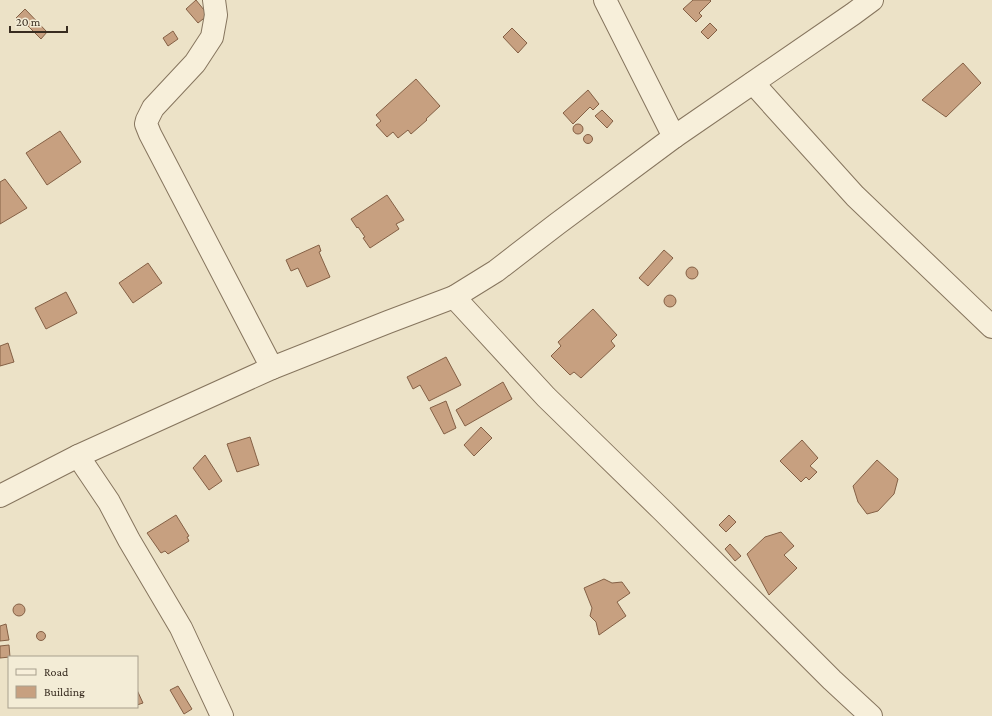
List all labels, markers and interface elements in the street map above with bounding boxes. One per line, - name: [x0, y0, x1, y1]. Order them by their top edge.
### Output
- scale bar: [10, 8, 67, 34]
- text: 20 m: [16, 15, 41, 29]
- legend: [8, 656, 138, 708]
- text: Road: [44, 665, 69, 679]
- text: Building: [44, 685, 85, 699]

